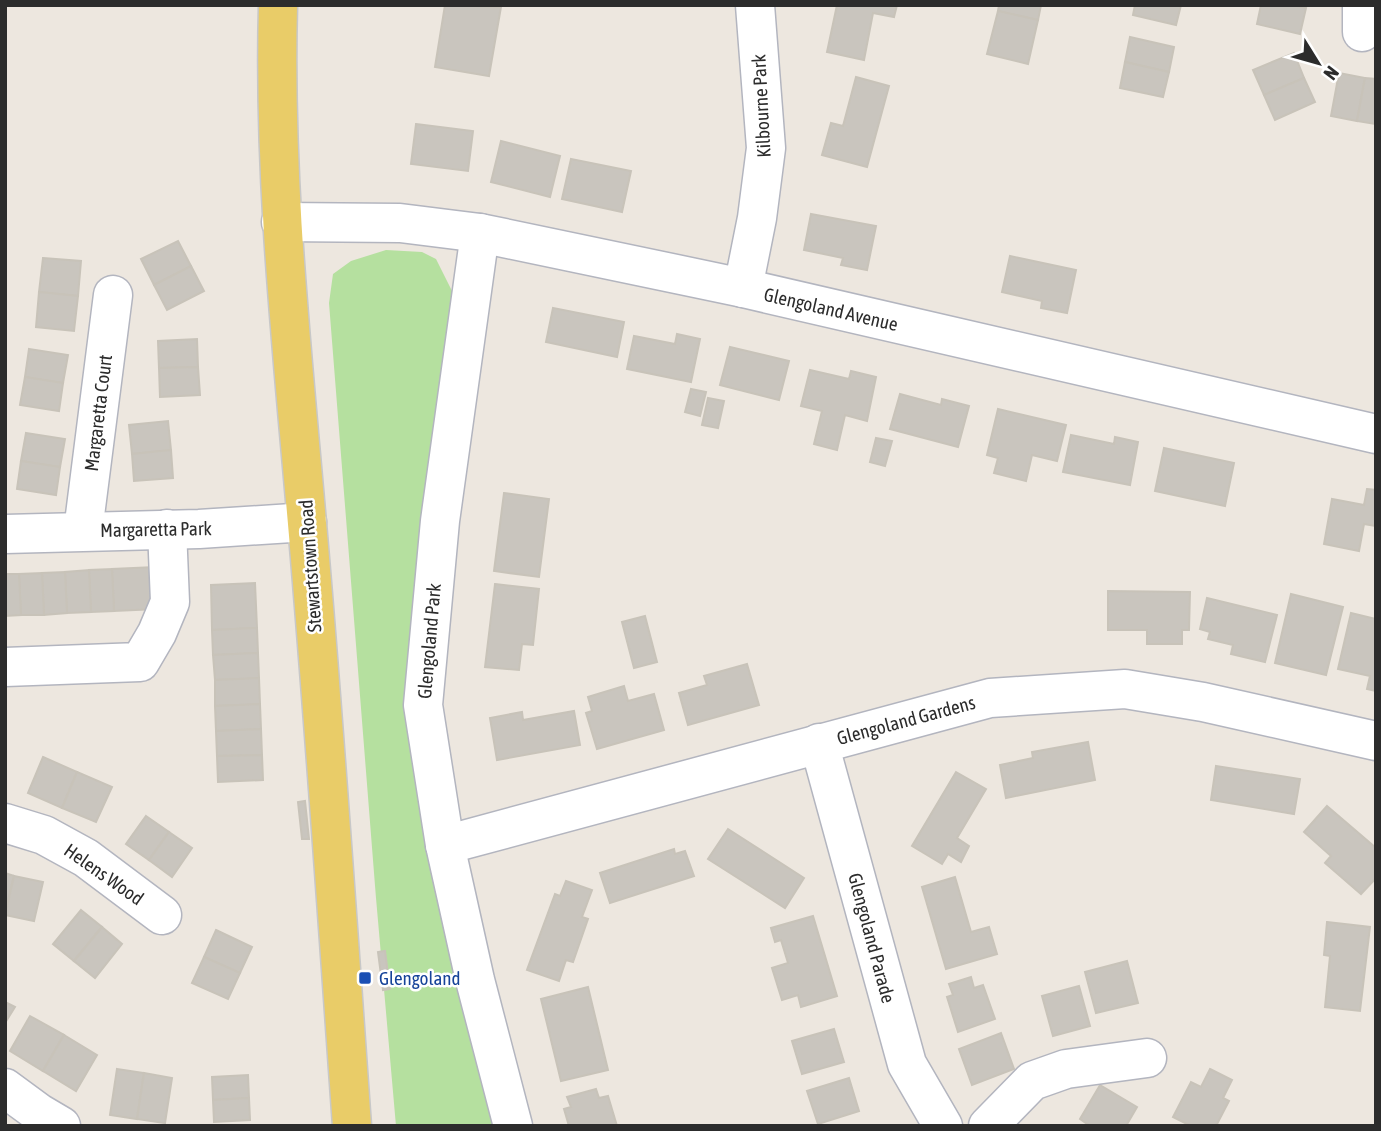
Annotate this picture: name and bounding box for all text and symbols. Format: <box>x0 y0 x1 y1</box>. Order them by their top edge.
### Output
north arrow <box>1283 28 1353 98</box>
street label: Kilbourne Park <box>747 53 775 158</box>
text: N <box>1319 62 1344 84</box>
street label: Glengoland Avenue <box>762 283 900 335</box>
street label: Margaretta Court <box>80 353 116 473</box>
street label: Stewartstown Road <box>294 499 326 633</box>
street label: Margaretta Park <box>100 517 213 541</box>
street label: Glengoland Park <box>413 582 445 700</box>
street label: Glengoland Gardens <box>834 691 978 749</box>
street label: Helens Wood <box>60 839 148 909</box>
street label: Glengoland Parade <box>844 871 900 1005</box>
place label: Glengoland <box>379 967 461 989</box>
marker: Glengoland <box>357 970 373 986</box>

